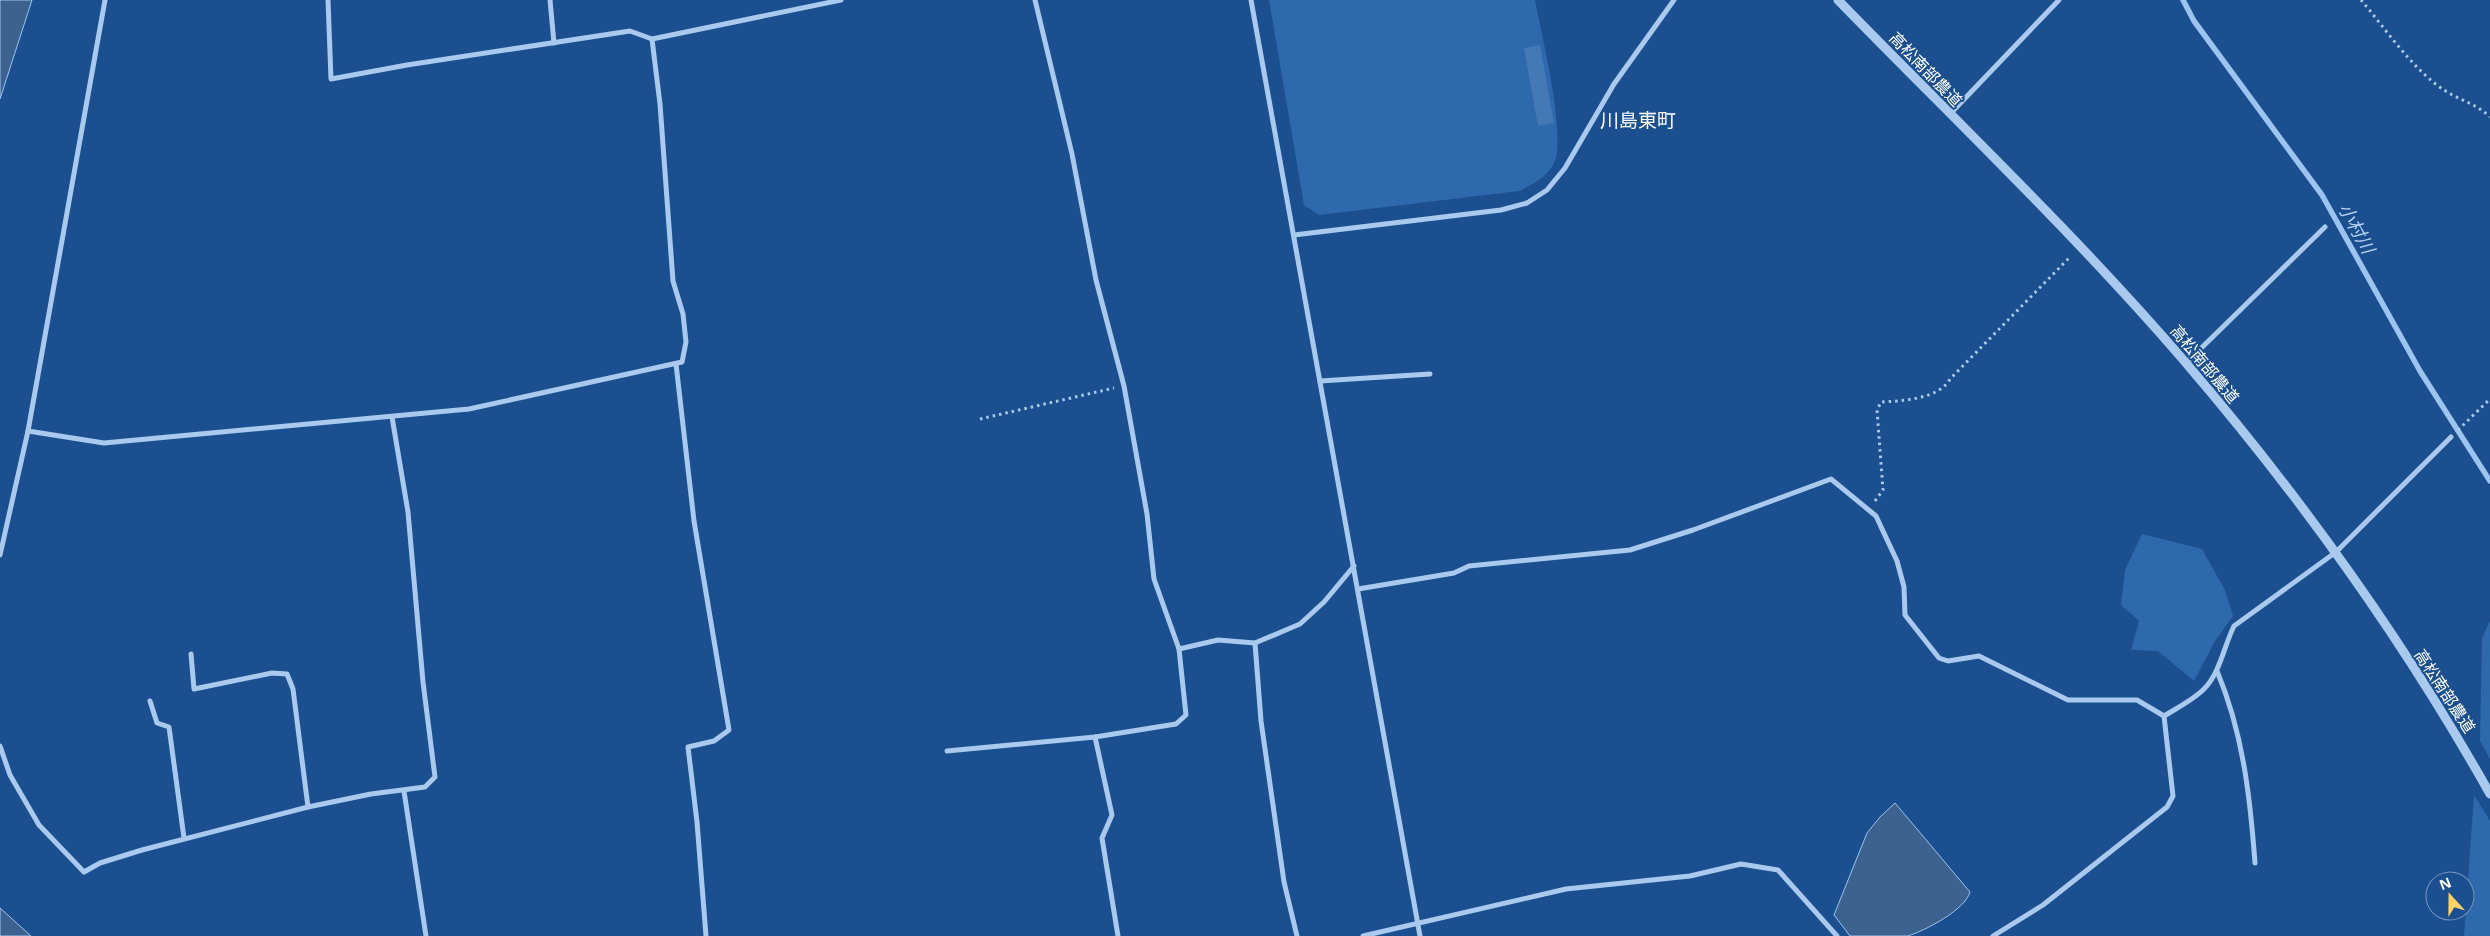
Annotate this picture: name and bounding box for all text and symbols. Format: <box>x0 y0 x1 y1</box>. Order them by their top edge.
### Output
street label: 高松南部農道 <box>1885 27 1967 111</box>
district label: 川島東町 <box>1600 107 1676 133</box>
water label: 小村川 <box>2333 199 2382 259</box>
street label: 高松南部農道 <box>2166 320 2244 408</box>
street label: 高松南部農道 <box>2410 645 2480 737</box>
north arrow <box>2425 871 2475 921</box>
text: N <box>2436 872 2454 894</box>

